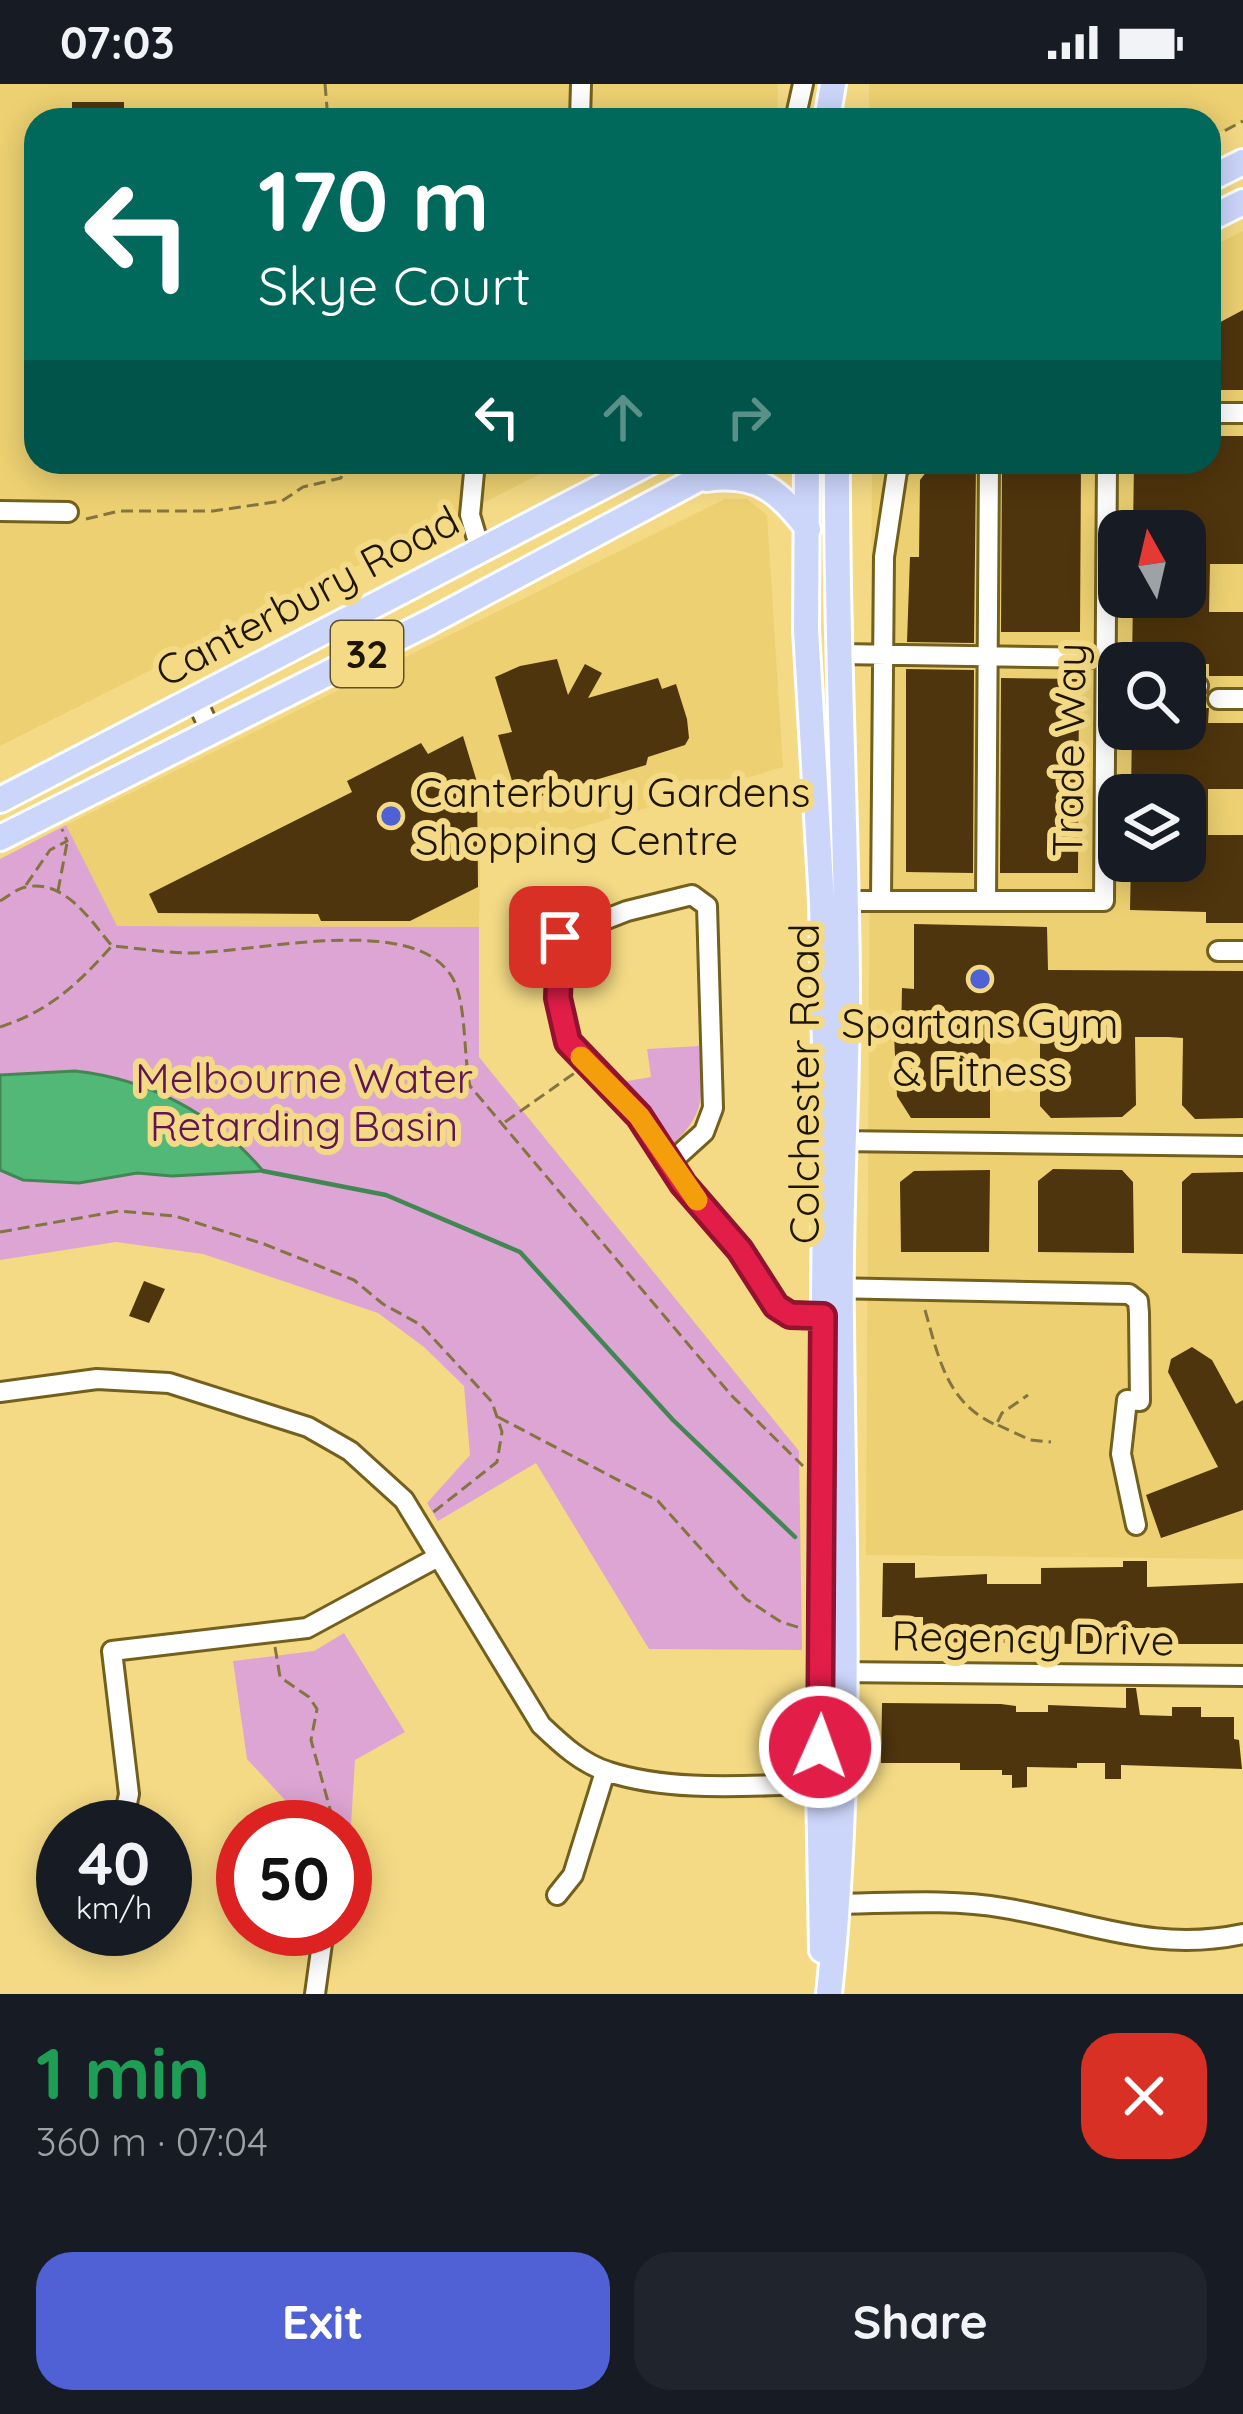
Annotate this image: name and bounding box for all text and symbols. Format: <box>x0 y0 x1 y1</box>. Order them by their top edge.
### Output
text: 07:03 <box>60 14 175 70</box>
text: 170 m <box>258 147 489 252</box>
icon: left <box>60 156 216 312</box>
text: Skye Court <box>258 251 531 319</box>
icon: left <box>464 384 530 450</box>
icon: ahead <box>590 384 656 450</box>
icon: right <box>716 384 782 450</box>
street label: Canterbury Road <box>146 493 468 698</box>
north arrow <box>1098 510 1206 618</box>
map controls <box>1098 510 1206 882</box>
road number: 32 <box>331 621 403 687</box>
street label: Trade Way <box>1040 642 1097 857</box>
button: search <box>1098 642 1206 750</box>
place label: Canterbury Gardens Shopping Centre <box>415 765 811 866</box>
button: layers <box>1098 774 1206 882</box>
marker: Canterbury Gardens Shopping Centre <box>378 803 404 829</box>
pin <box>509 886 611 988</box>
icon: arrive <box>527 904 593 970</box>
street label: Colchester Road <box>777 924 830 1244</box>
marker: Spartans Gym & Fitness <box>967 966 993 992</box>
place label: Spartans Gym & Fitness <box>841 996 1119 1097</box>
park label: Melbourne Water Retarding Basin <box>135 1051 473 1152</box>
street label: Regency Drive <box>891 1609 1175 1666</box>
position arrow <box>757 1684 883 1810</box>
speed limit sign: 50 <box>216 1800 372 1956</box>
text: 40 <box>78 1825 150 1900</box>
text: km/h <box>76 1889 152 1927</box>
text: 1 min <box>36 2027 210 2117</box>
button: close <box>1081 2033 1207 2159</box>
text: 360 m · 07:04 <box>36 2117 268 2166</box>
button: Exit <box>36 2252 610 2390</box>
button: Share <box>634 2252 1207 2390</box>

